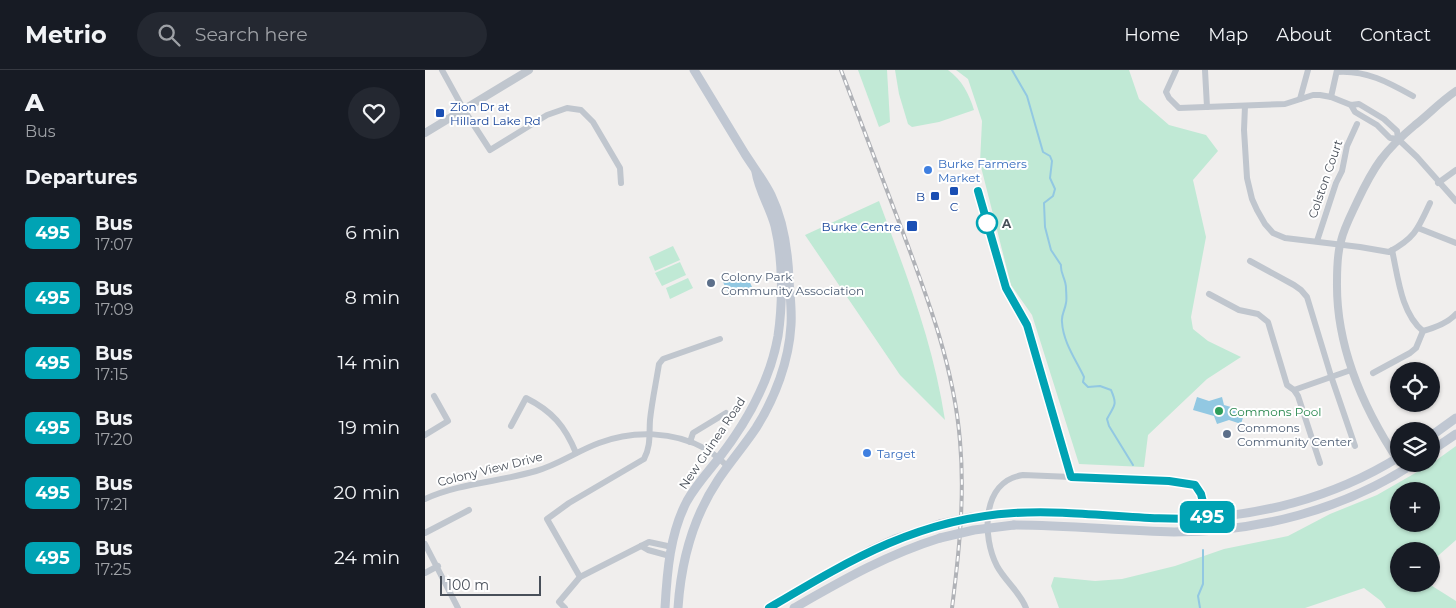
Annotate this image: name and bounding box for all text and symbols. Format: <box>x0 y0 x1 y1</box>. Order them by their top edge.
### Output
search box <box>137 12 487 57</box>
text: Metrio <box>25 20 107 49</box>
icon: search <box>155 21 183 49</box>
text: Search here <box>195 23 308 46</box>
text: Home <box>1124 24 1180 46</box>
text: Map <box>1208 24 1248 46</box>
text: About <box>1276 24 1332 46</box>
text: Contact <box>1360 24 1431 46</box>
button: heart <box>348 87 400 139</box>
text: A <box>25 88 44 117</box>
place label: Zion Dr at Hillard Lake Rd <box>450 99 541 128</box>
marker: Zion Dr at Hillard Lake Rd <box>434 107 446 119</box>
text: Bus <box>25 122 56 141</box>
street label: Colston Court <box>1305 138 1345 220</box>
place label: Burke Farmers Market <box>938 156 1027 185</box>
marker: Burke Farmers Market <box>922 164 934 176</box>
text: Departures <box>25 166 137 189</box>
marker: C <box>948 185 960 197</box>
place label: B <box>916 189 925 204</box>
marker: B <box>929 190 941 202</box>
place label: C <box>950 199 959 214</box>
text: Bus <box>95 212 133 235</box>
marker: A <box>976 212 998 234</box>
place label: A <box>1001 216 1012 231</box>
place label: Burke Centre <box>821 219 901 234</box>
marker: Burke Centre <box>905 219 919 233</box>
text: 6 min <box>345 221 400 244</box>
text: 495 <box>35 222 70 244</box>
text: 17:07 <box>95 235 133 254</box>
place label: Colony Park Community Association <box>721 269 864 298</box>
text: Bus <box>95 277 133 300</box>
marker: Colony Park Community Association <box>705 277 717 289</box>
text: 8 min <box>345 286 400 309</box>
text: 495 <box>35 287 70 309</box>
text: 17:09 <box>95 300 134 319</box>
text: Bus <box>95 342 133 365</box>
text: 14 min <box>337 351 400 374</box>
text: 495 <box>35 352 70 374</box>
map controls <box>1390 362 1440 592</box>
button: locate <box>1390 362 1440 412</box>
text: 17:15 <box>95 365 128 384</box>
street label: New Guinea Road <box>676 394 748 492</box>
place label: Commons Pool <box>1229 404 1322 419</box>
marker: Commons Pool <box>1213 405 1225 417</box>
text: Bus <box>95 407 133 430</box>
text: 19 min <box>338 416 400 439</box>
text: 495 <box>35 417 70 439</box>
place label: Commons Community Center <box>1237 420 1352 449</box>
button: layers <box>1390 422 1440 472</box>
marker: Commons Community Center <box>1221 428 1233 440</box>
text: 17:20 <box>95 430 133 449</box>
place label: Target <box>877 446 916 461</box>
marker: Target <box>861 447 873 459</box>
street label: Colony View Drive <box>436 449 544 489</box>
text: Bus <box>95 472 133 495</box>
text: 20 min <box>334 481 400 504</box>
text: 495 <box>35 482 70 504</box>
button: + <box>1390 482 1440 532</box>
text: 17:21 <box>95 495 128 514</box>
line badge: 495 <box>1178 501 1236 533</box>
text: 495 <box>1190 506 1224 528</box>
text: Bus <box>95 537 133 560</box>
button: − <box>1390 542 1440 592</box>
text: 24 min <box>334 546 400 569</box>
text: 495 <box>35 547 70 569</box>
text: 17:25 <box>95 560 131 579</box>
scale bar <box>440 573 541 596</box>
text: 100 m <box>447 576 489 594</box>

